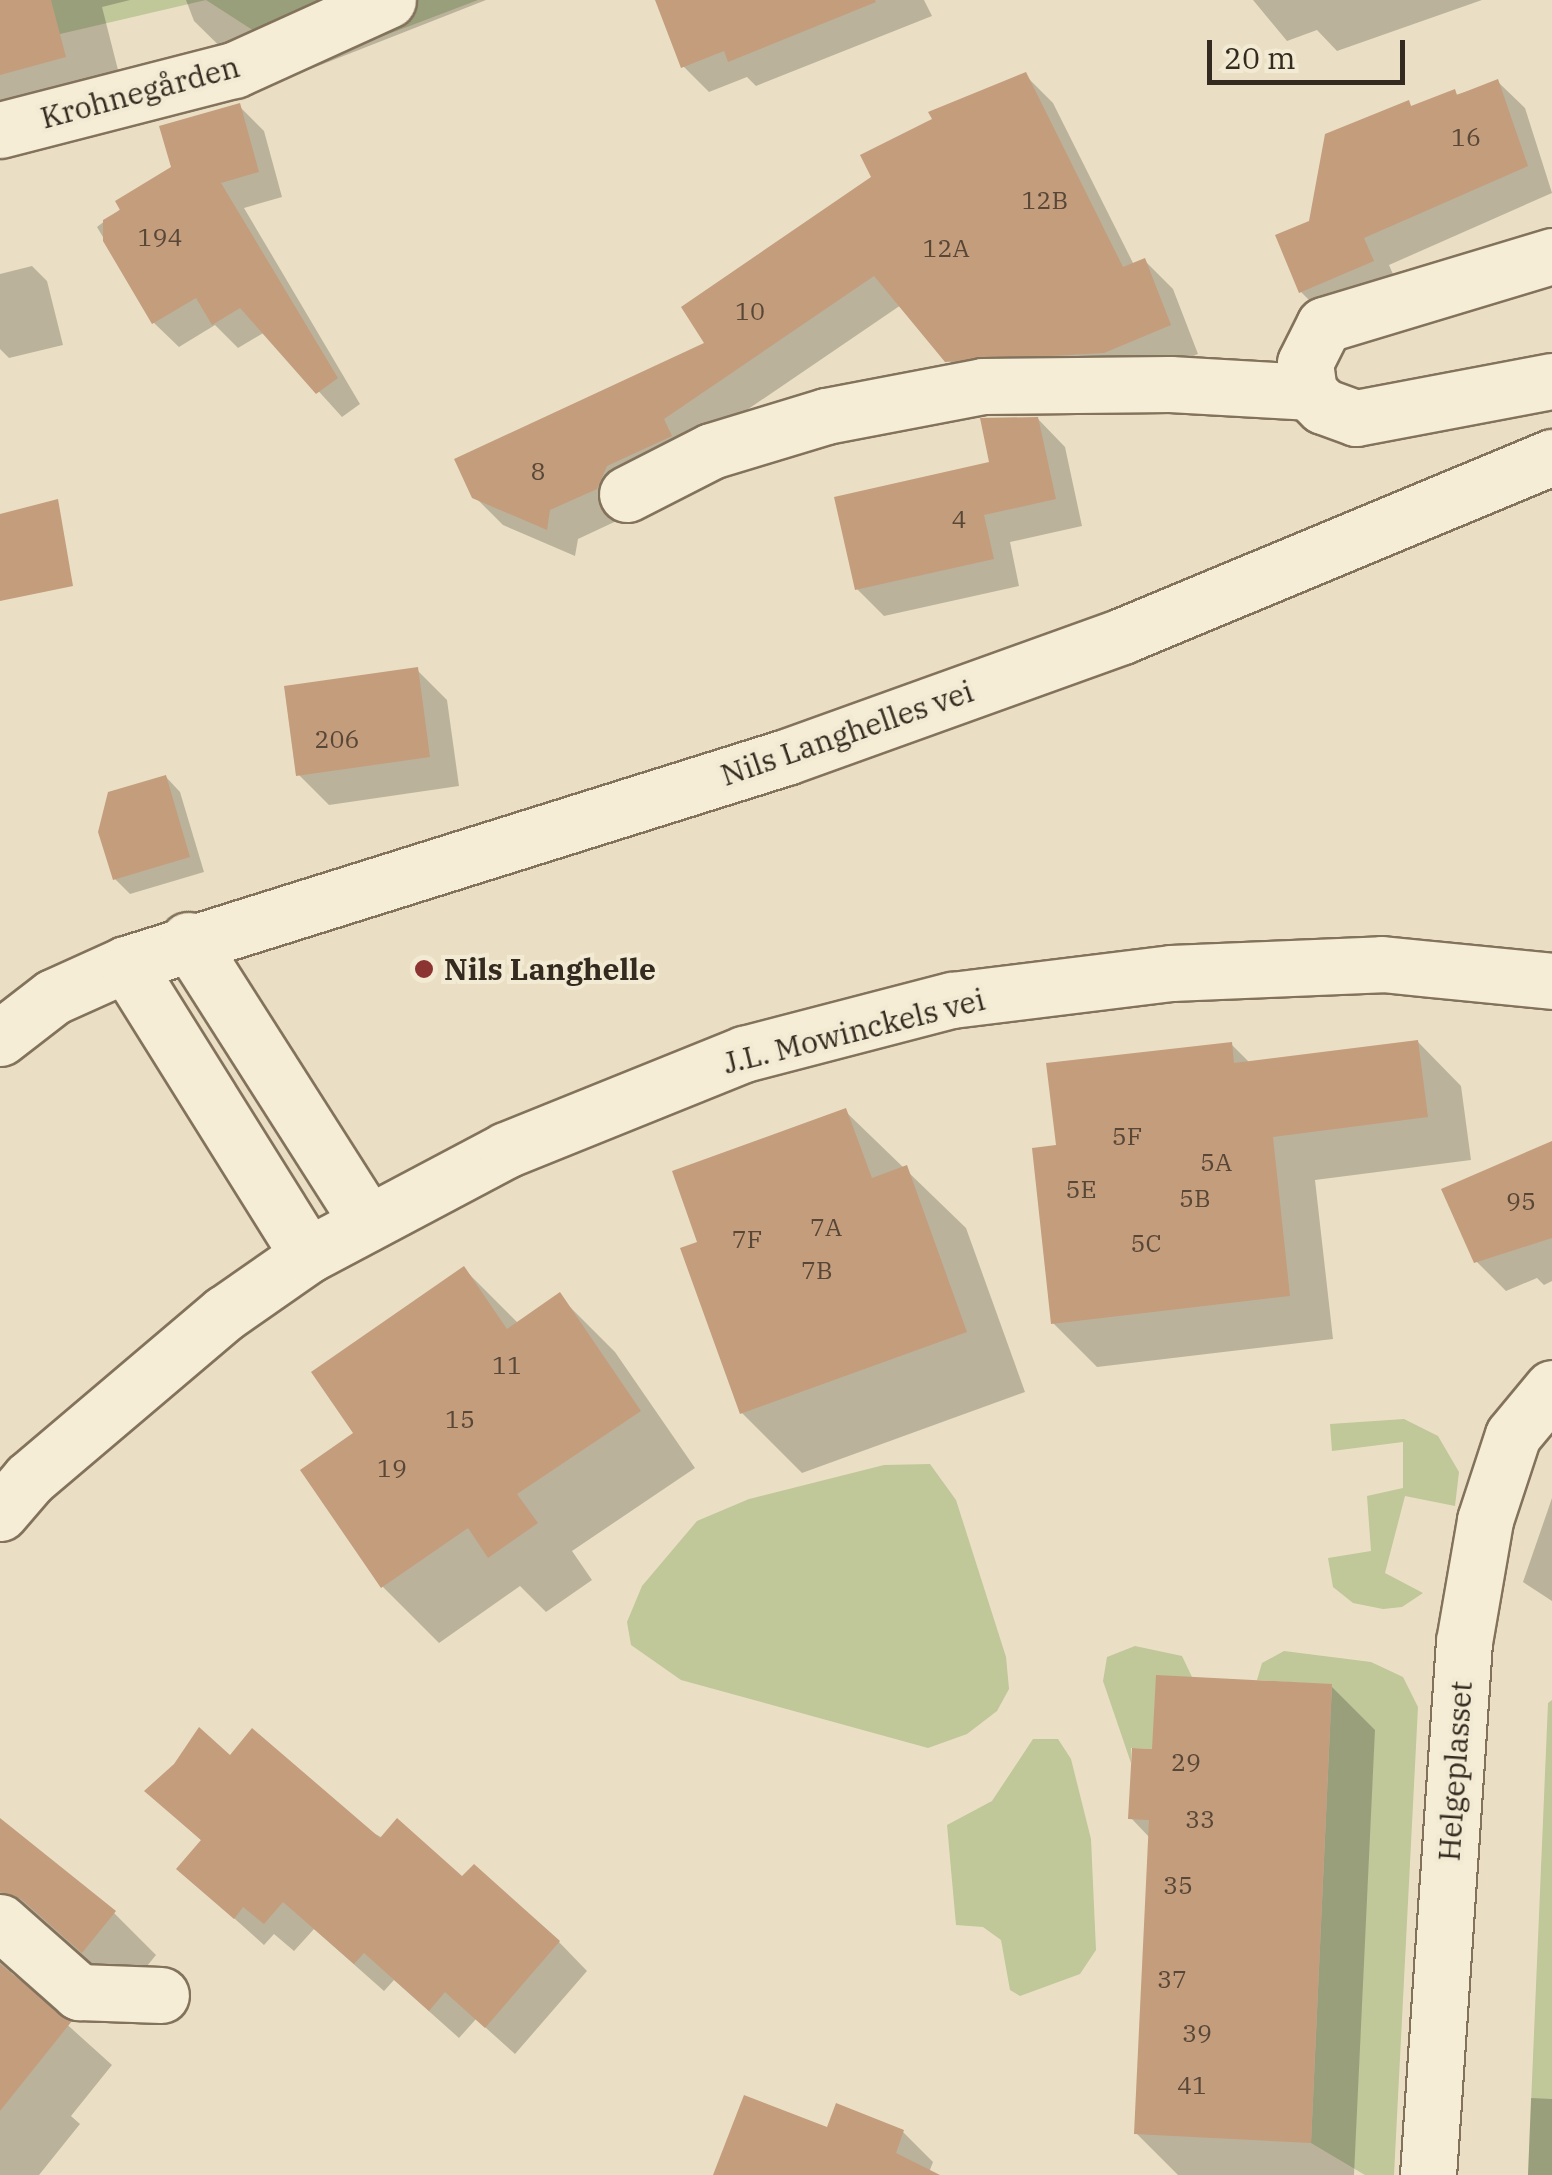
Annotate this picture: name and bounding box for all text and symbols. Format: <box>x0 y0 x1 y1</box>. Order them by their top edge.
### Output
scale bar <box>1212 20 1410 82</box>
text: 20 m <box>1224 38 1296 77</box>
street label: Krohnegården <box>37 48 243 136</box>
house number: 16 <box>1451 122 1481 152</box>
house number: 12B <box>1022 185 1068 215</box>
house number: 194 <box>138 222 182 252</box>
house number: 12A <box>922 233 970 263</box>
house number: 10 <box>735 296 765 326</box>
house number: 8 <box>531 456 545 486</box>
house number: 4 <box>952 504 966 534</box>
street label: Nils Langhelles vei <box>716 673 978 793</box>
house number: 206 <box>315 724 359 754</box>
place label: Nils Langhelle <box>444 951 656 987</box>
marker: Nils Langhelle <box>413 958 435 980</box>
street label: J.L. Mowinckels vei <box>719 981 989 1081</box>
house number: 5F <box>1112 1121 1142 1151</box>
house number: 5A <box>1200 1147 1232 1177</box>
house number: 5E <box>1065 1174 1097 1204</box>
house number: 5B <box>1179 1183 1211 1213</box>
house number: 95 <box>1506 1186 1536 1216</box>
house number: 7A <box>810 1212 842 1242</box>
house number: 7F <box>732 1224 762 1254</box>
house number: 5C <box>1130 1228 1162 1258</box>
house number: 7B <box>801 1255 833 1285</box>
house number: 11 <box>492 1350 522 1380</box>
house number: 15 <box>445 1404 475 1434</box>
house number: 19 <box>377 1453 407 1483</box>
street label: Helgeplasset <box>1431 1680 1479 1862</box>
house number: 29 <box>1171 1747 1201 1777</box>
house number: 33 <box>1185 1804 1215 1834</box>
house number: 35 <box>1163 1870 1193 1900</box>
house number: 37 <box>1157 1964 1187 1994</box>
house number: 39 <box>1182 2018 1212 2048</box>
house number: 41 <box>1177 2070 1207 2100</box>

